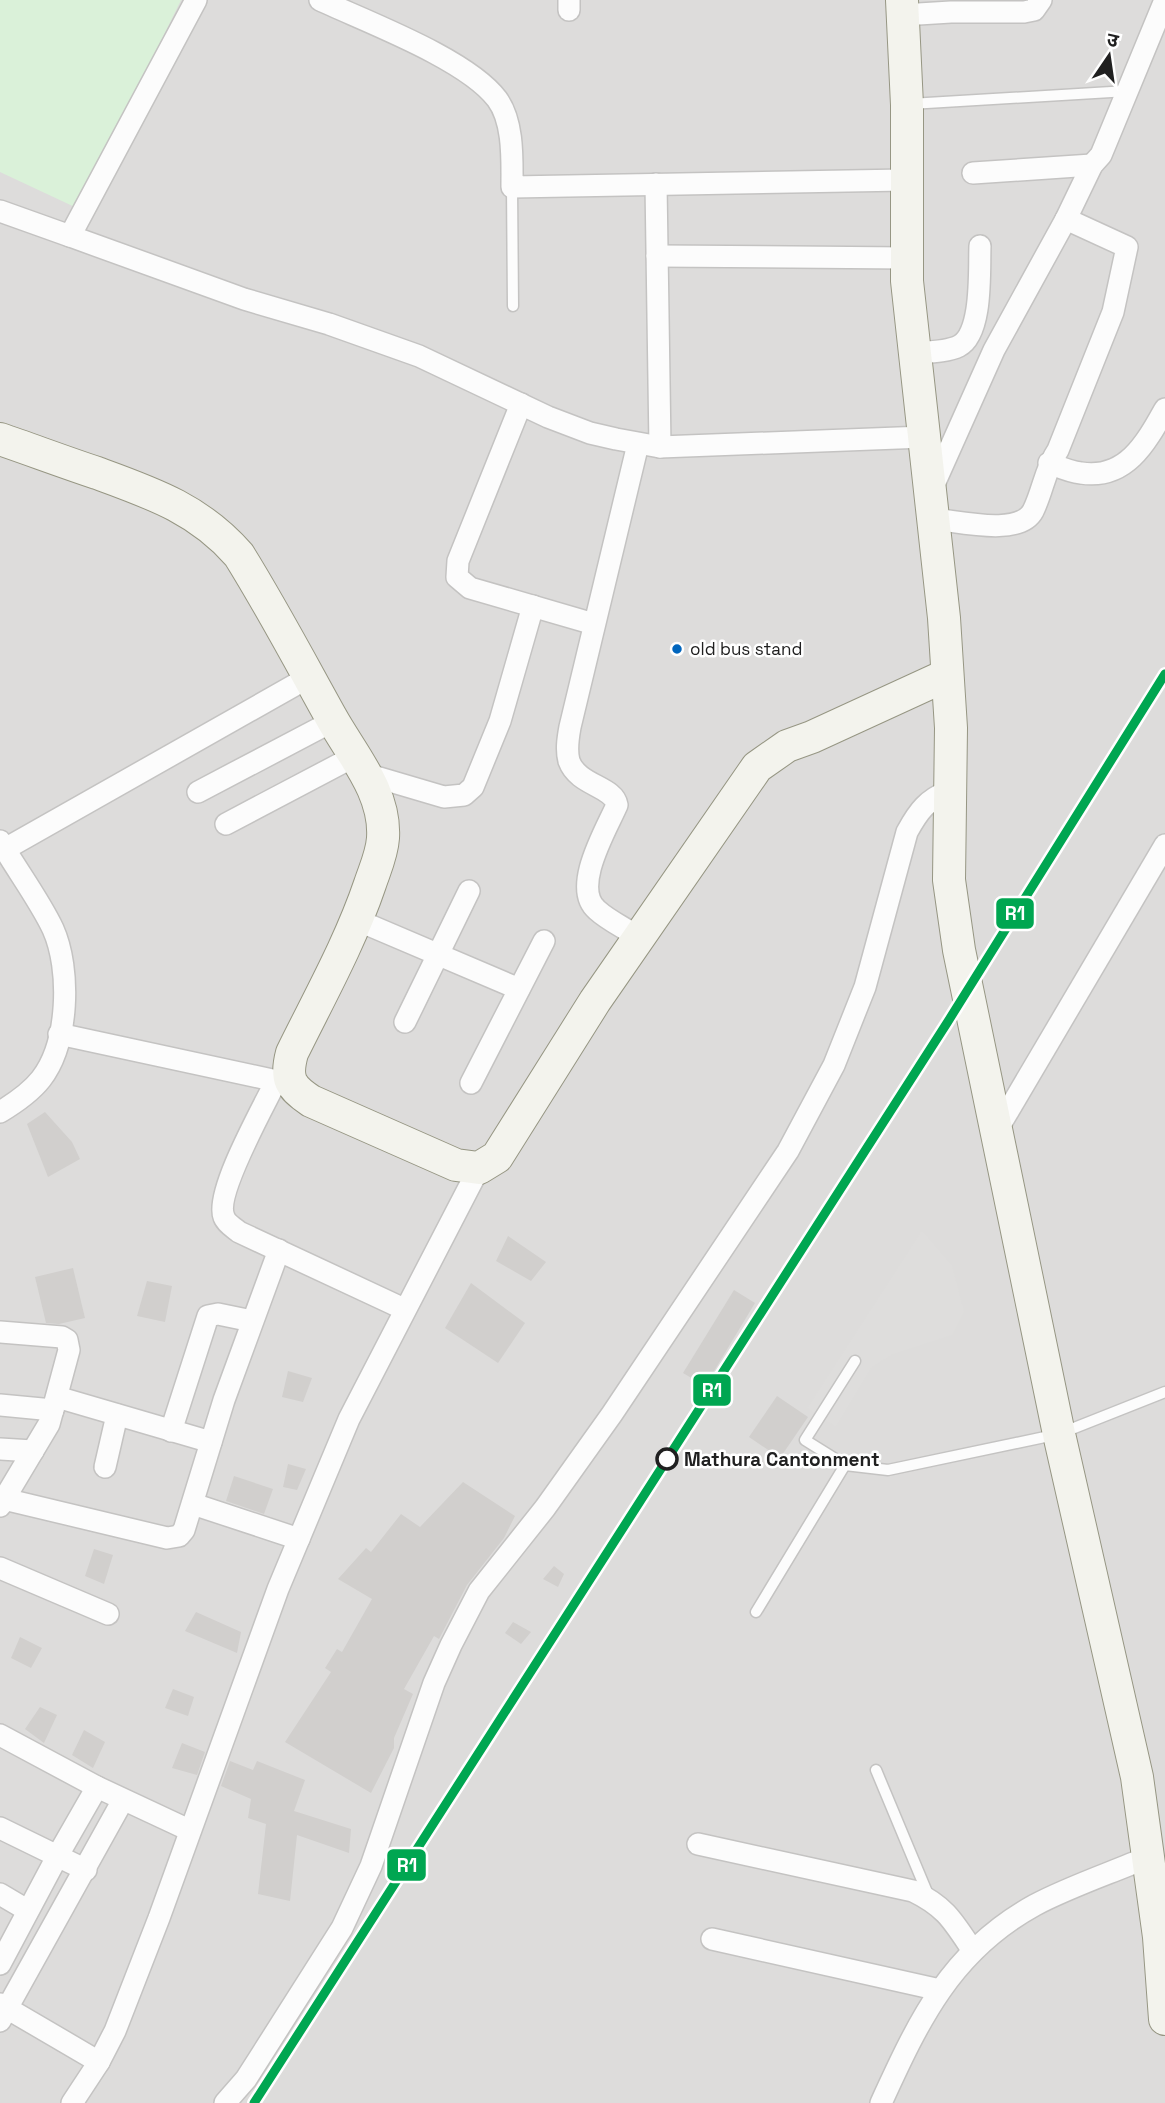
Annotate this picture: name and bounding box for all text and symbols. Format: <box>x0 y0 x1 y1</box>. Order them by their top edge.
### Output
north arrow <box>1074 21 1144 91</box>
text: उ <box>1104 26 1122 54</box>
place label: old bus stand <box>690 638 802 660</box>
marker: old bus stand <box>670 642 684 656</box>
line badge: R1 <box>995 897 1035 930</box>
text: R1 <box>1005 901 1025 926</box>
line badge: R1 <box>692 1373 732 1407</box>
text: R1 <box>702 1378 722 1403</box>
place label: Mathura Cantonment <box>684 1447 880 1472</box>
marker: Mathura Cantonment <box>656 1448 678 1470</box>
line badge: R1 <box>386 1848 427 1882</box>
text: R1 <box>397 1853 417 1878</box>

